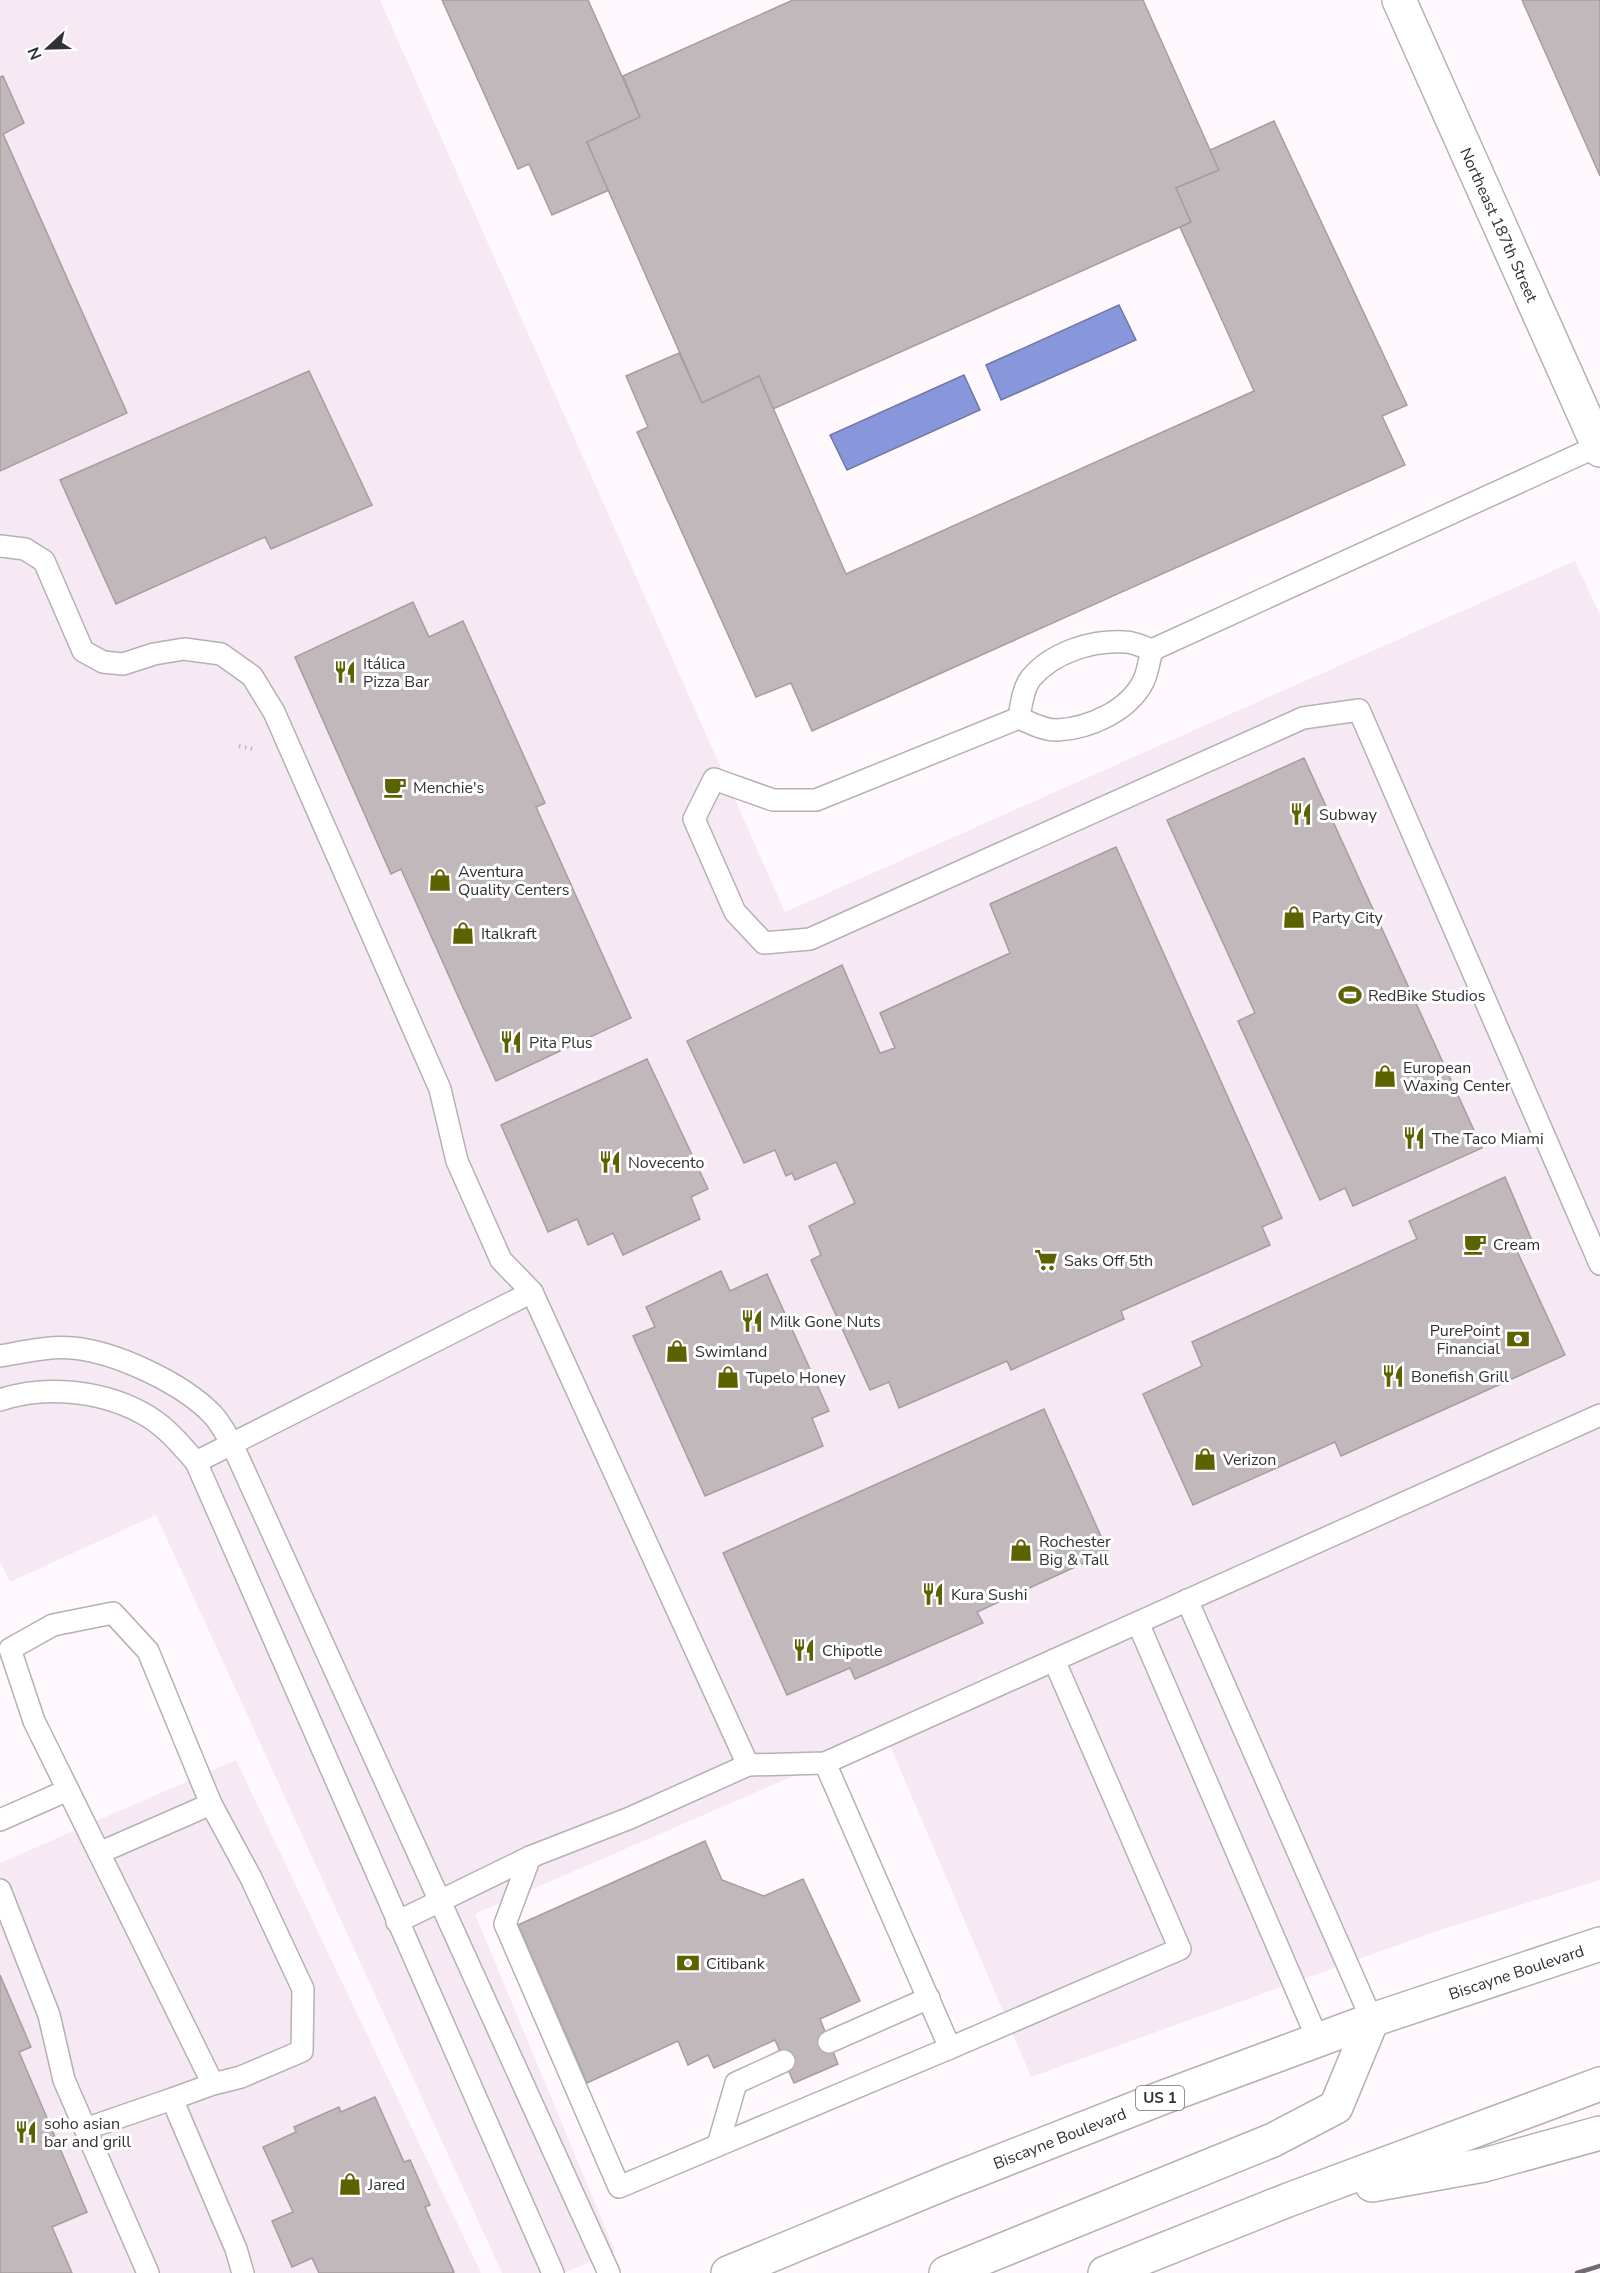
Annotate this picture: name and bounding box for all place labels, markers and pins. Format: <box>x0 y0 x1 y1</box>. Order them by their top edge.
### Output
place label: Itálica Pizza Bar <box>363 653 429 693</box>
restaurant icon: Itálica Pizza Bar <box>332 659 358 685</box>
cafe icon: Menchie's <box>382 774 408 800</box>
place label: Menchie's <box>413 777 484 799</box>
restaurant icon: Subway <box>1288 801 1314 827</box>
place label: Subway <box>1319 804 1378 826</box>
place label: Aventura Quality Centers <box>458 861 569 901</box>
shop icon: Aventura Quality Centers <box>427 867 453 893</box>
shop icon: Party City <box>1281 904 1307 930</box>
place label: Party City <box>1312 907 1384 929</box>
shop icon: Italkraft <box>450 920 476 946</box>
place label: Italkraft <box>481 923 537 945</box>
sports icon: RedBike Studios <box>1337 982 1363 1008</box>
place label: RedBike Studios <box>1368 985 1485 1007</box>
restaurant icon: Pita Plus <box>498 1029 524 1055</box>
place label: Pita Plus <box>529 1032 593 1054</box>
place label: European Waxing Center <box>1403 1057 1511 1097</box>
shop icon: European Waxing Center <box>1372 1063 1398 1089</box>
restaurant icon: The Taco Miami <box>1401 1125 1427 1151</box>
place label: The Taco Miami <box>1432 1128 1544 1150</box>
restaurant icon: Novecento <box>597 1149 623 1175</box>
place label: Novecento <box>628 1152 705 1174</box>
cafe icon: Cream <box>1462 1231 1488 1257</box>
place label: Cream <box>1493 1234 1540 1256</box>
supermarket icon: Saks Off 5th <box>1033 1247 1059 1273</box>
place label: Saks Off 5th <box>1064 1250 1153 1272</box>
restaurant icon: Milk Gone Nuts <box>739 1308 765 1334</box>
place label: Milk Gone Nuts <box>770 1311 881 1333</box>
place label: PurePoint Financial <box>1430 1320 1500 1360</box>
bank icon: PurePoint Financial <box>1505 1326 1531 1352</box>
shop icon: Swimland <box>664 1338 690 1364</box>
place label: Swimland <box>695 1341 767 1363</box>
restaurant icon: Bonefish Grill <box>1380 1363 1406 1389</box>
shop icon: Tupelo Honey <box>715 1364 741 1390</box>
place label: Bonefish Grill <box>1411 1366 1509 1388</box>
place label: Tupelo Honey <box>746 1367 847 1389</box>
shop icon: Verizon <box>1192 1446 1218 1472</box>
place label: Verizon <box>1222 1449 1276 1471</box>
place label: Rochester Big & Tall <box>1039 1531 1111 1571</box>
shop icon: Rochester Big & Tall <box>1008 1537 1034 1563</box>
restaurant icon: Kura Sushi <box>920 1581 946 1607</box>
place label: Kura Sushi <box>951 1584 1027 1606</box>
restaurant icon: Chipotle <box>791 1637 817 1663</box>
place label: Chipotle <box>822 1640 882 1662</box>
bank icon: Citibank <box>675 1950 701 1976</box>
place label: Citibank <box>706 1953 766 1975</box>
place label: soho asian bar and grill <box>44 2113 131 2153</box>
restaurant icon: soho asian bar and grill <box>13 2119 39 2145</box>
shop icon: Jared <box>337 2171 363 2197</box>
place label: Jared <box>367 2174 405 2196</box>

